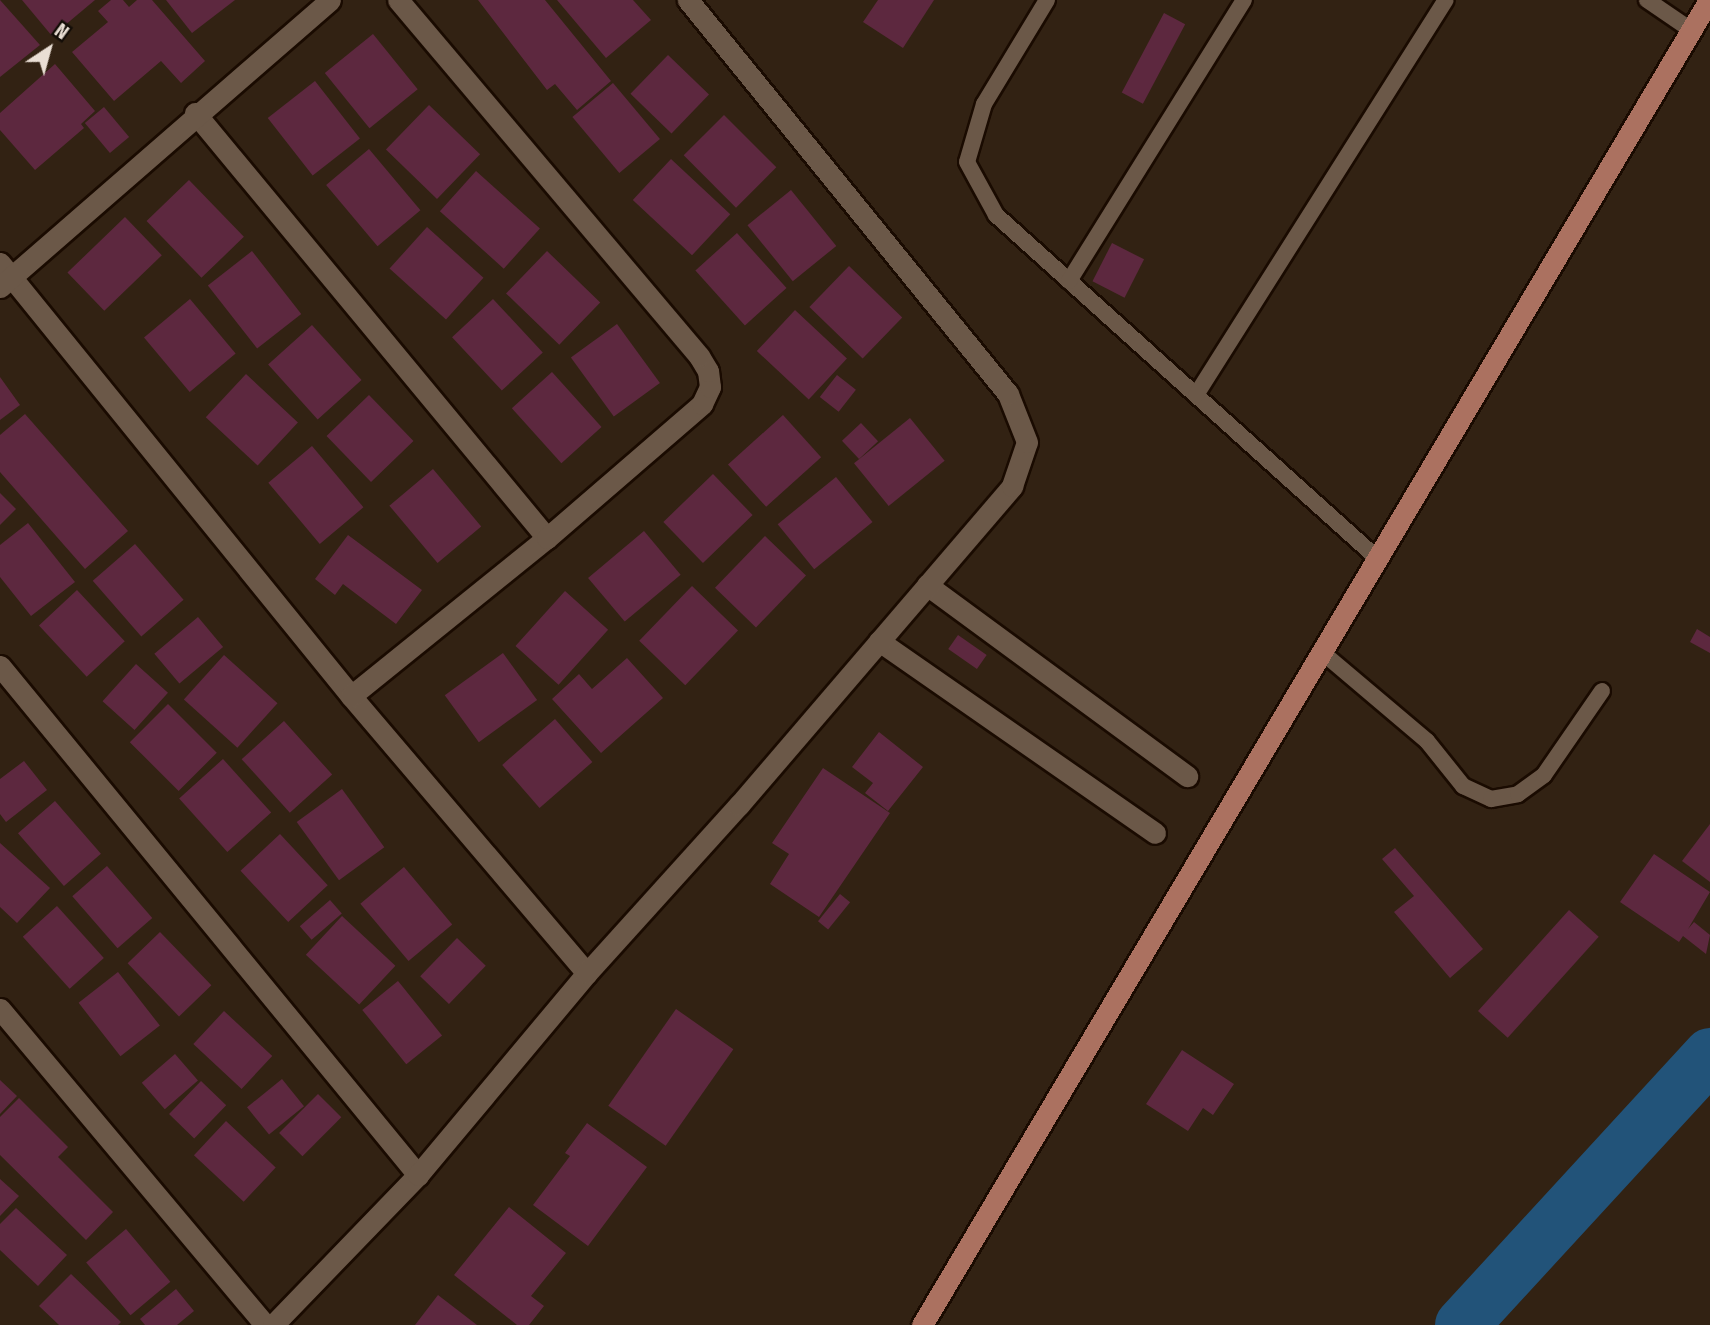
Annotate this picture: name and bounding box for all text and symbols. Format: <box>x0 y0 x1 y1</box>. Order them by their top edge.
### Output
north arrow <box>14 14 84 84</box>
text: N <box>50 19 73 44</box>

